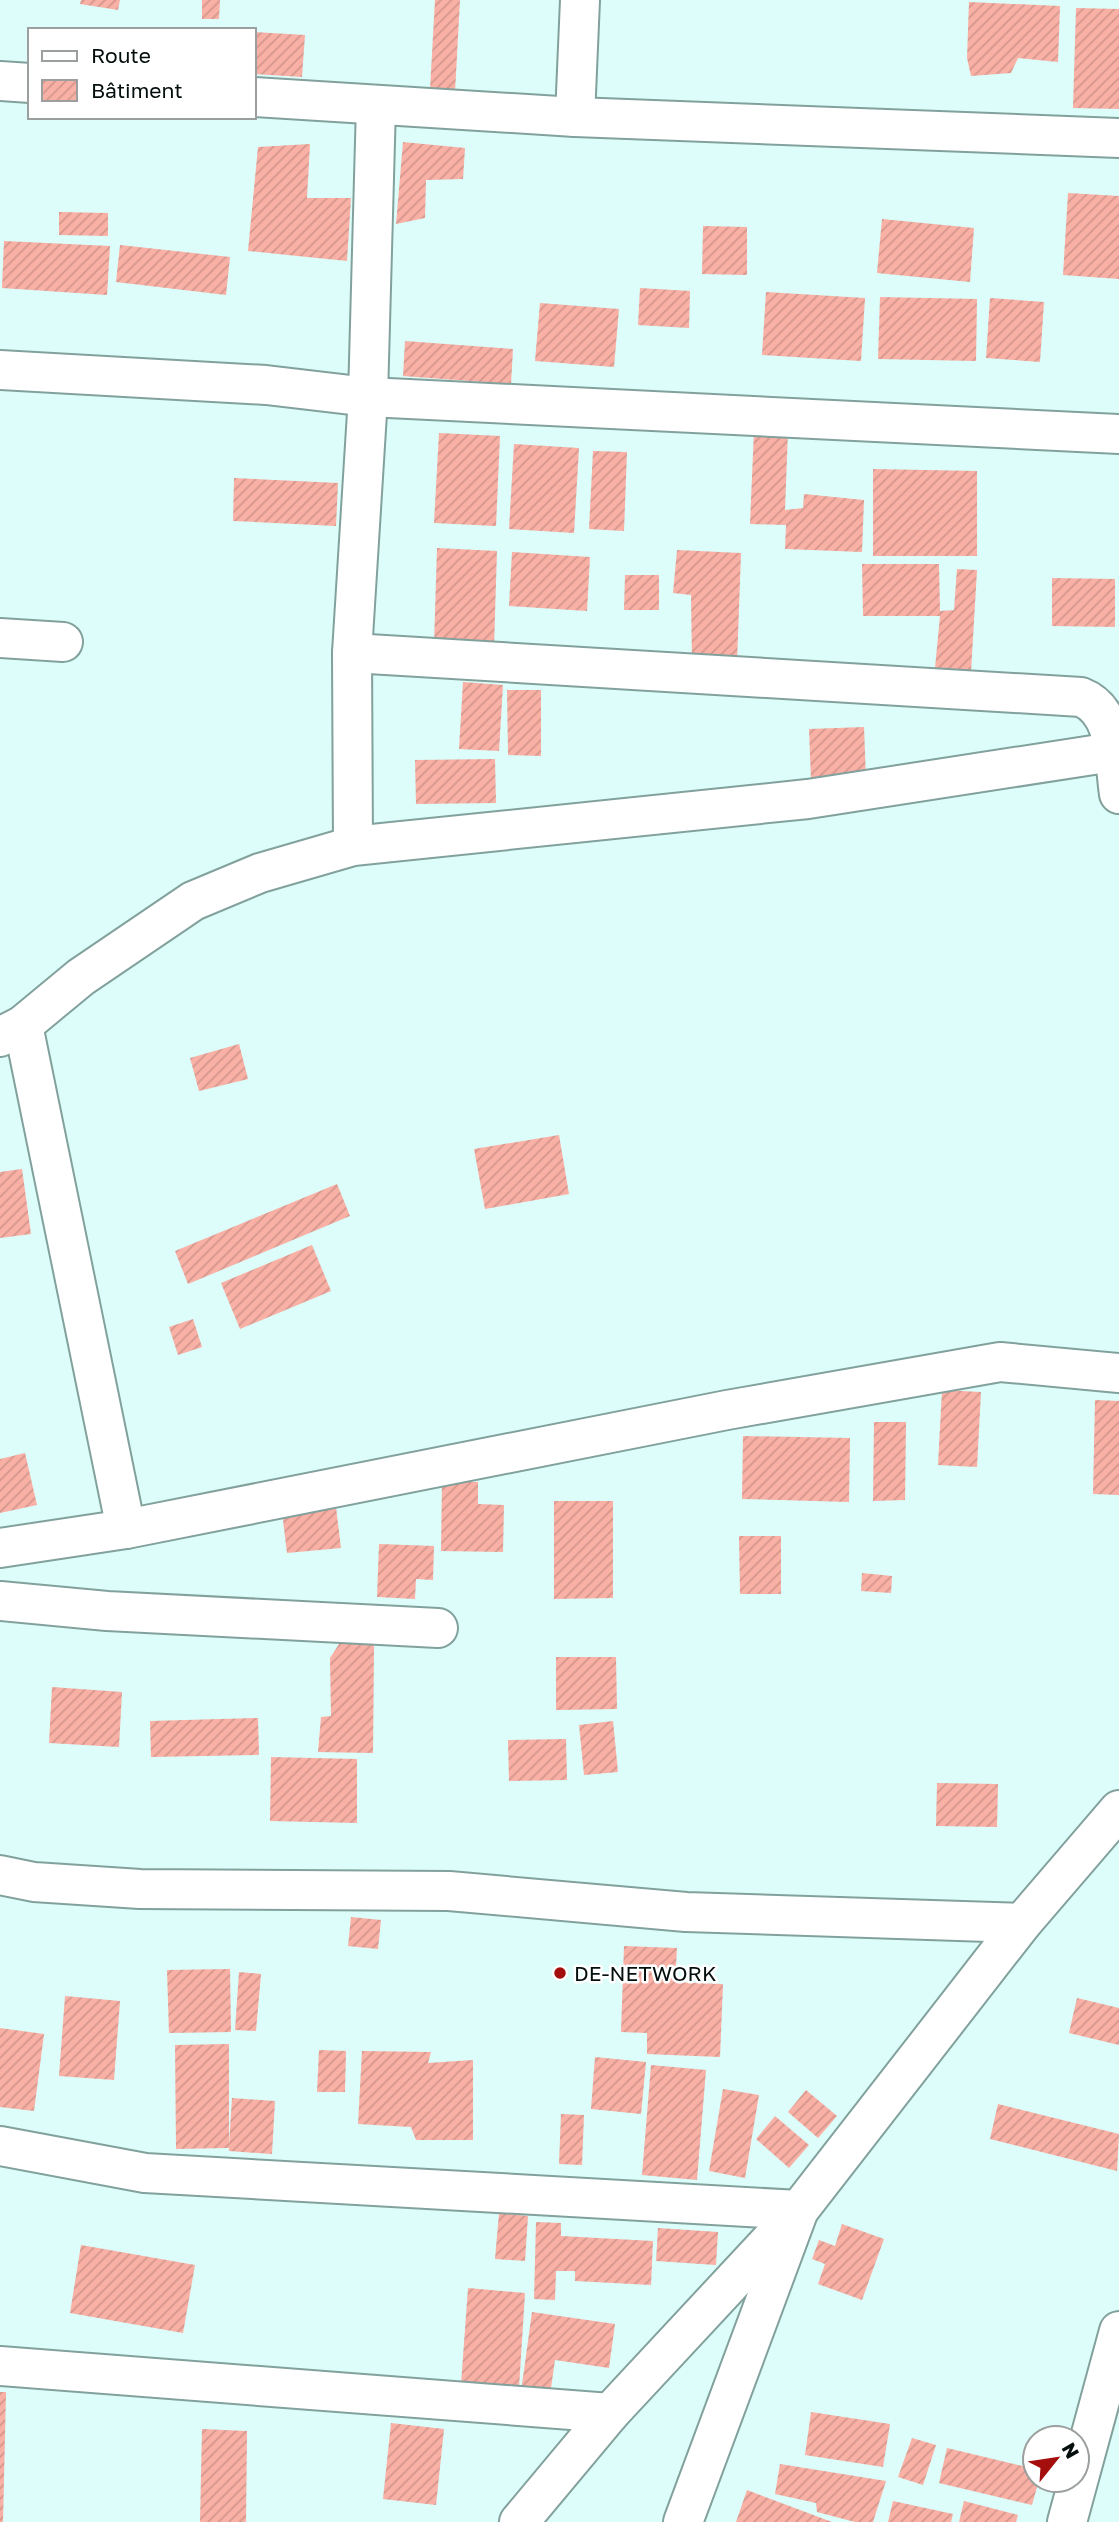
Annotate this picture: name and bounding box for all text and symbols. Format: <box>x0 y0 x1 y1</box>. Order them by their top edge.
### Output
legend <box>28 28 256 119</box>
text: Route <box>91 42 151 68</box>
text: Bâtiment <box>91 77 183 103</box>
place label: DE-NETWORK <box>574 1960 716 1986</box>
marker: DE-NETWORK <box>552 1965 568 1981</box>
north arrow <box>1021 2424 1091 2494</box>
text: N <box>1058 2438 1085 2462</box>

